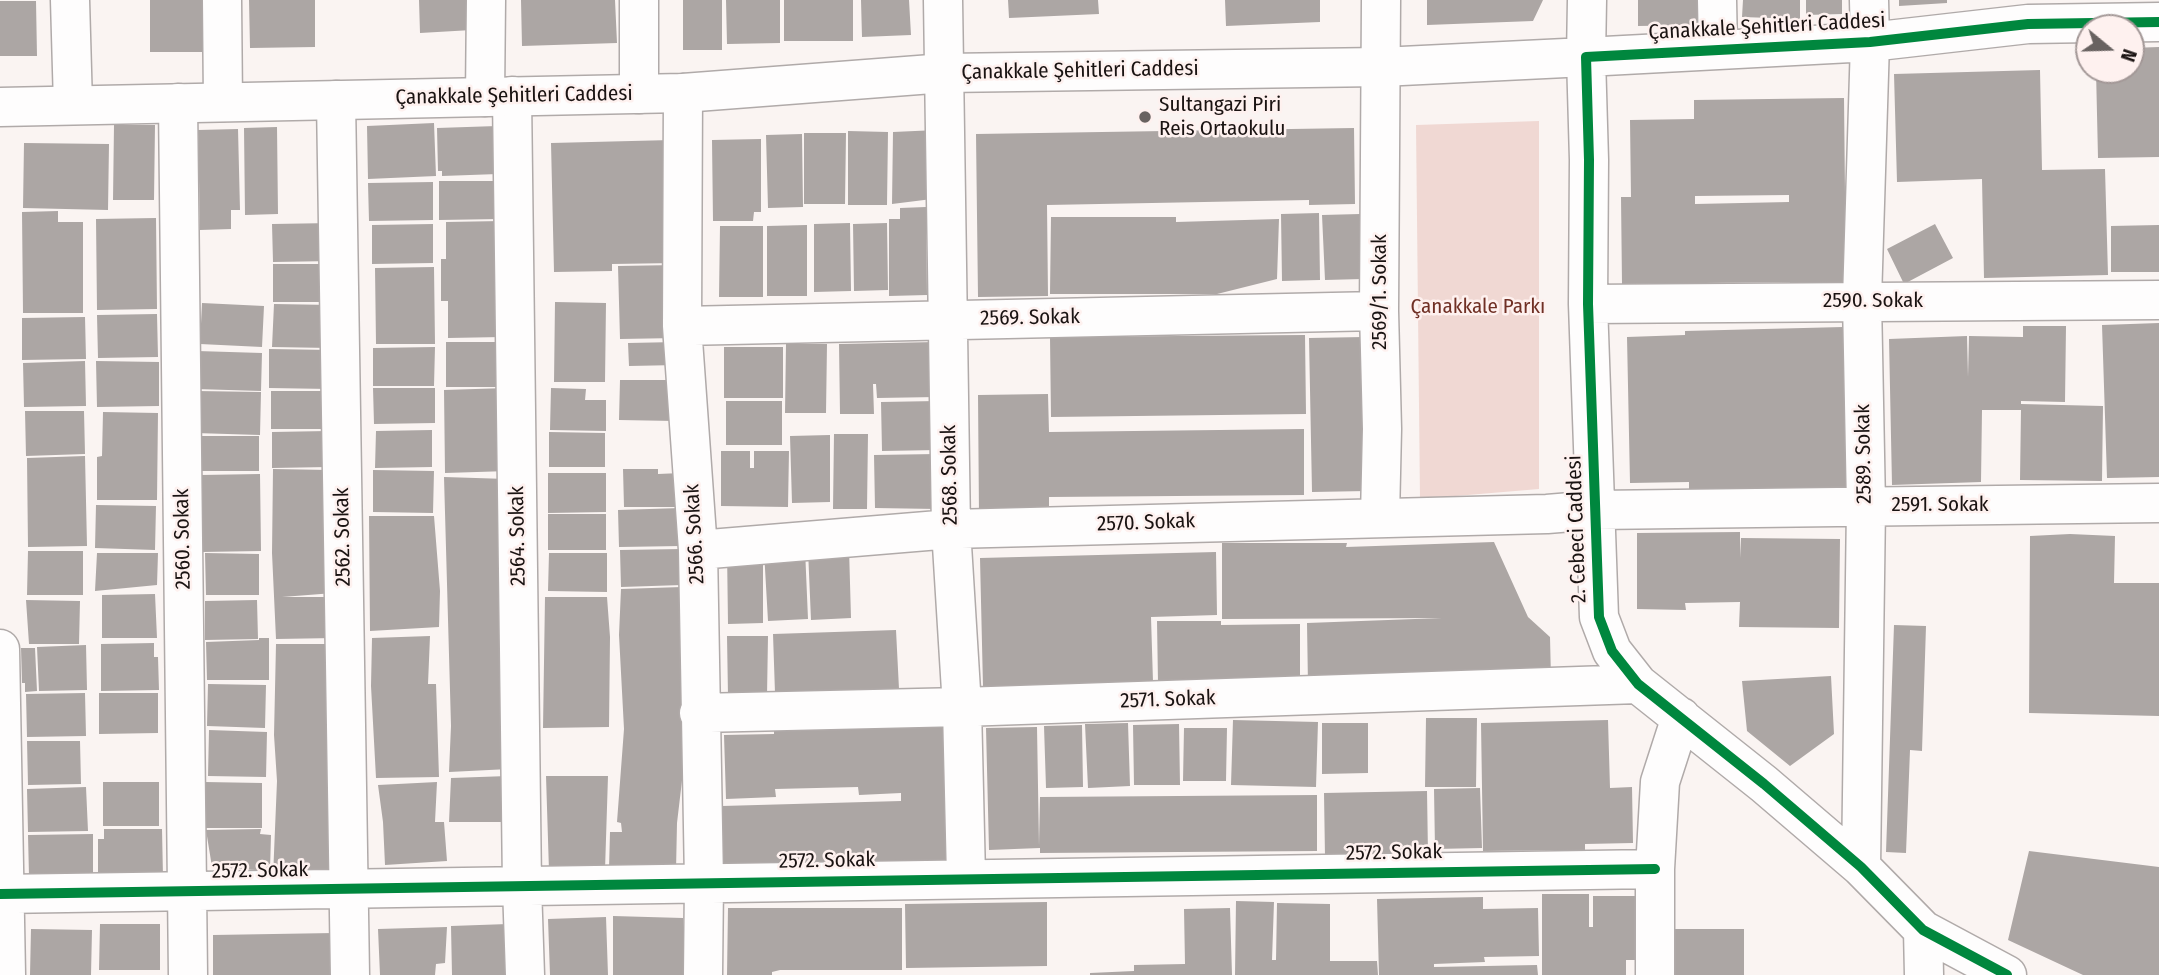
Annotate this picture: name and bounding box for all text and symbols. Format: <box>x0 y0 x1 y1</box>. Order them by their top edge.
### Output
street label: Çanakkale Şehitleri Caddesi <box>1648 8 1886 46</box>
north arrow <box>2075 14 2145 84</box>
text: N <box>2116 46 2141 64</box>
street label: Çanakkale Şehitleri Caddesi <box>961 56 1199 86</box>
street label: Çanakkale Şehitleri Caddesi <box>395 81 633 111</box>
place label: Sultangazi Piri Reis Ortaokulu <box>1159 92 1285 142</box>
marker: Sultangazi Piri Reis Ortaokulu <box>1137 109 1153 125</box>
street label: 2569/1. Sokak <box>1367 234 1393 350</box>
street label: 2590. Sokak <box>1823 288 1923 314</box>
park label: Çanakkale Parkı <box>1411 294 1545 320</box>
street label: 2569. Sokak <box>980 305 1080 331</box>
street label: 2589. Sokak <box>1851 404 1877 504</box>
street label: 2568. Sokak <box>937 425 963 525</box>
street label: 2. Cebeci Caddesi <box>1562 455 1592 603</box>
street label: 2566. Sokak <box>680 483 710 585</box>
street label: 2564. Sokak <box>505 486 531 586</box>
street label: 2562. Sokak <box>330 487 356 587</box>
street label: 2560. Sokak <box>170 488 196 590</box>
street label: 2591. Sokak <box>1891 492 1989 518</box>
street label: 2570. Sokak <box>1097 509 1195 537</box>
street label: 2571. Sokak <box>1120 686 1216 714</box>
street label: 2572. Sokak <box>1346 840 1442 866</box>
street label: 2572. Sokak <box>779 848 875 874</box>
street label: 2572. Sokak <box>212 858 308 884</box>

